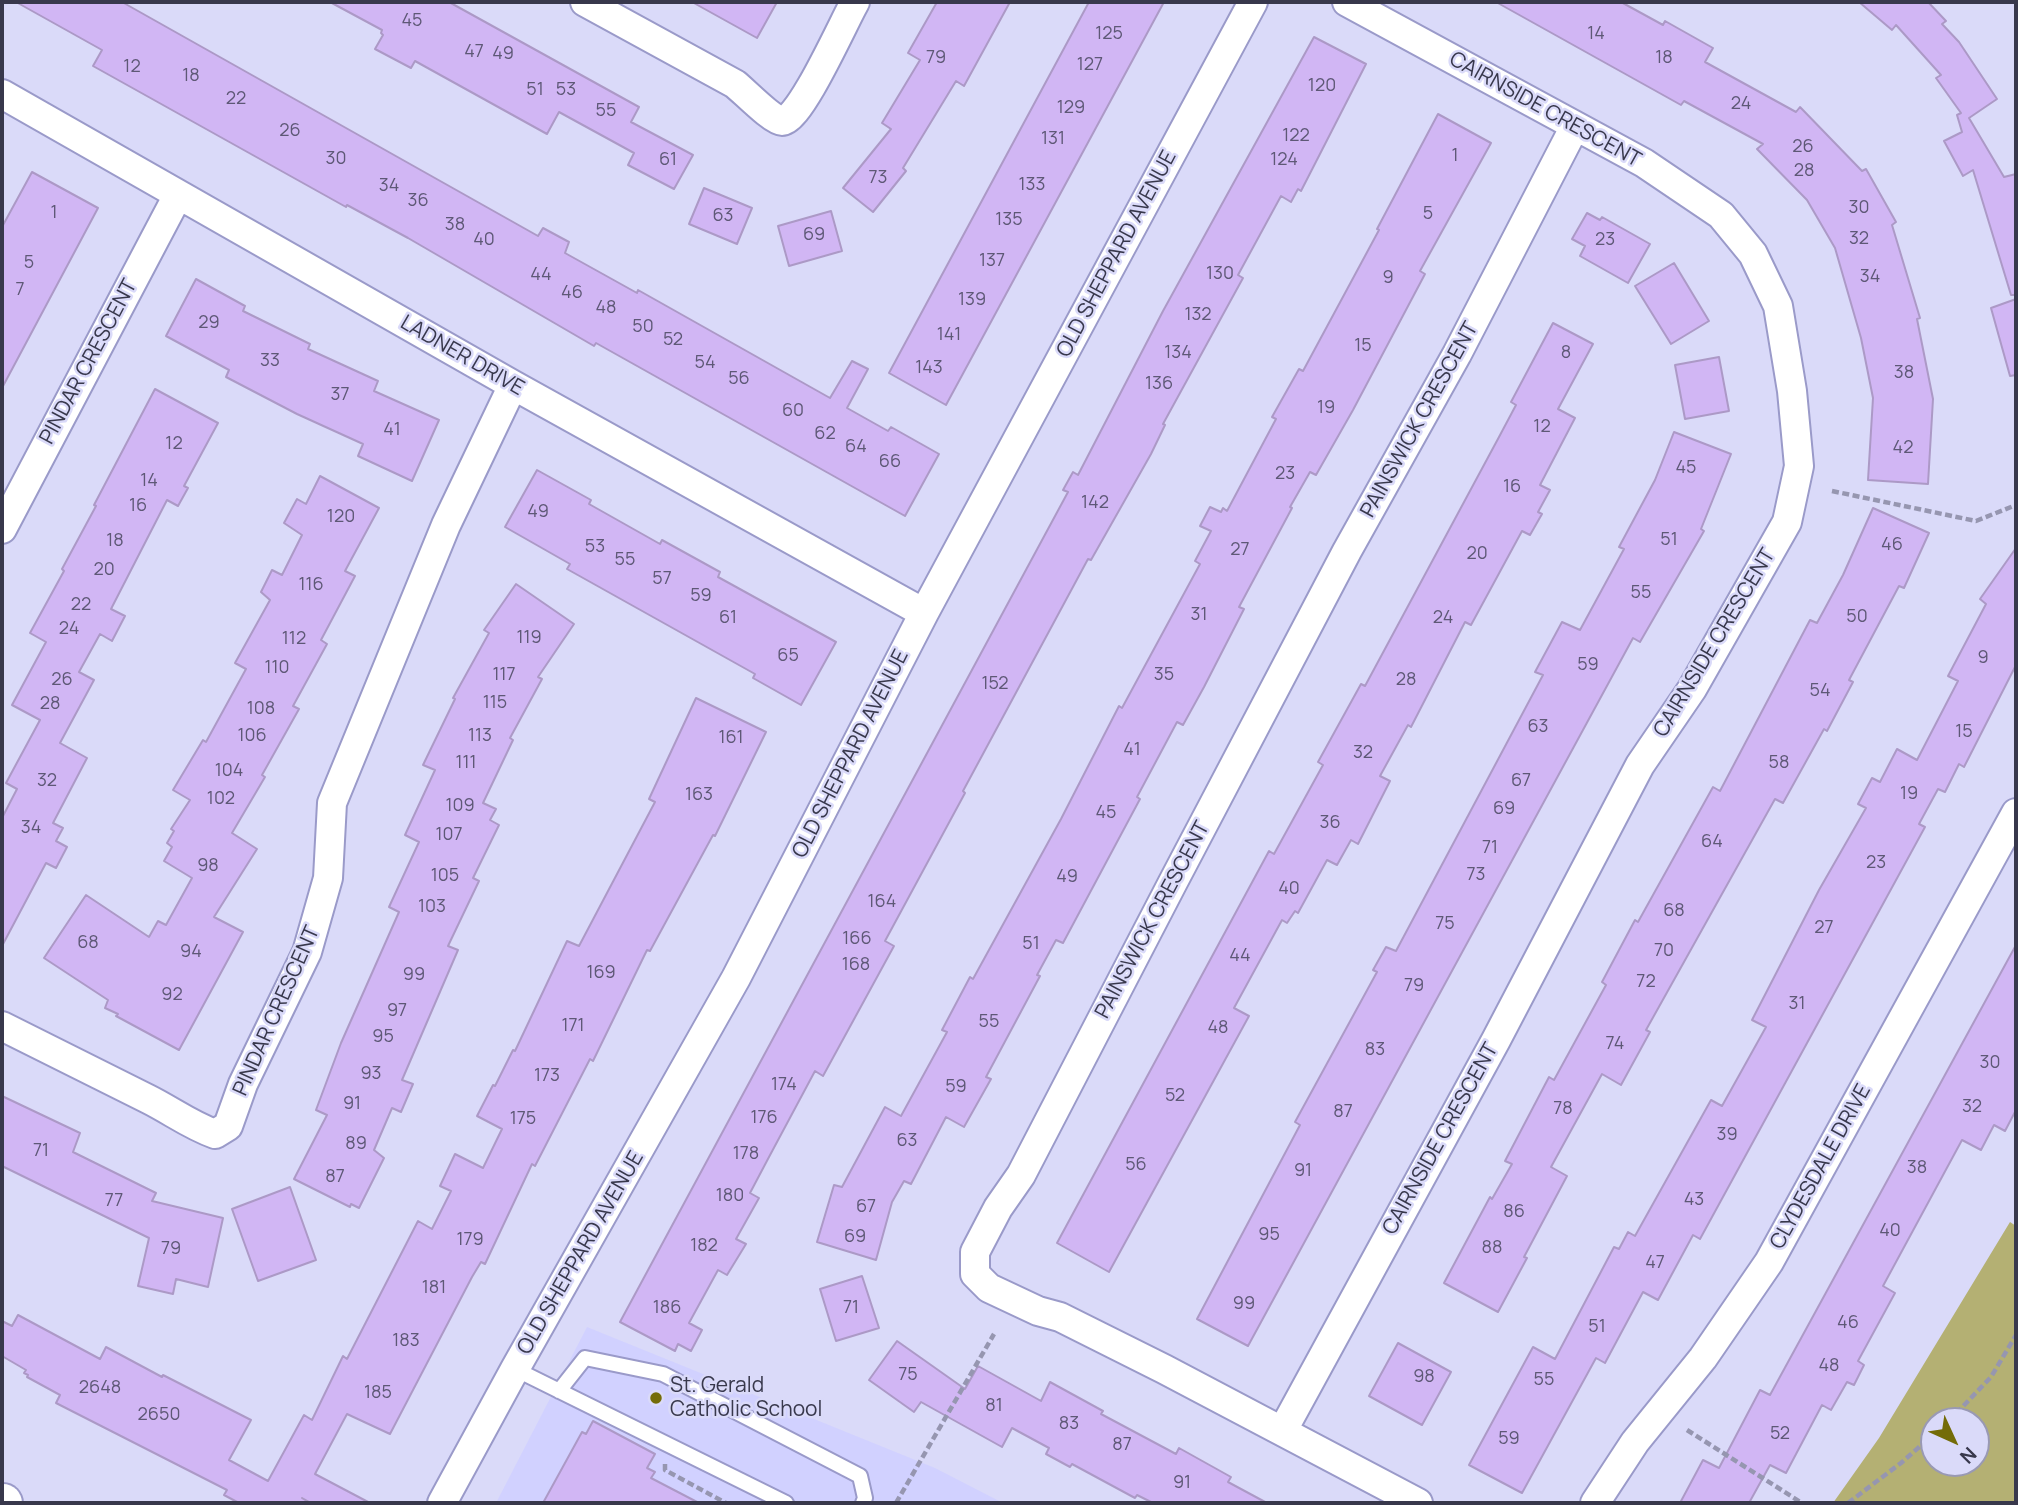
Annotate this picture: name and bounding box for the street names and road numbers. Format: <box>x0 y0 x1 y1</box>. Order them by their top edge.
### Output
street label: CAIRNSIDE CRESCENT <box>1445 47 1645 173</box>
street label: OLD SHEPPARD AVENUE <box>1052 146 1182 362</box>
street label: PINDAR CRESCENT <box>35 275 143 449</box>
street label: LADNER DRIVE <box>396 310 528 402</box>
street label: PAINSWICK CRESCENT <box>1356 318 1484 522</box>
street label: CAIRNSIDE CRESCENT <box>1649 544 1781 742</box>
street label: OLD SHEPPARD AVENUE <box>788 646 914 862</box>
street label: PAINSWICK CRESCENT <box>1090 817 1216 1023</box>
street label: PINDAR CRESCENT <box>228 922 326 1100</box>
street label: CAIRNSIDE CRESCENT <box>1378 1039 1504 1239</box>
street label: CLYDESDALE DRIVE <box>1765 1080 1877 1254</box>
street label: OLD SHEPPARD AVENUE <box>513 1147 649 1359</box>

